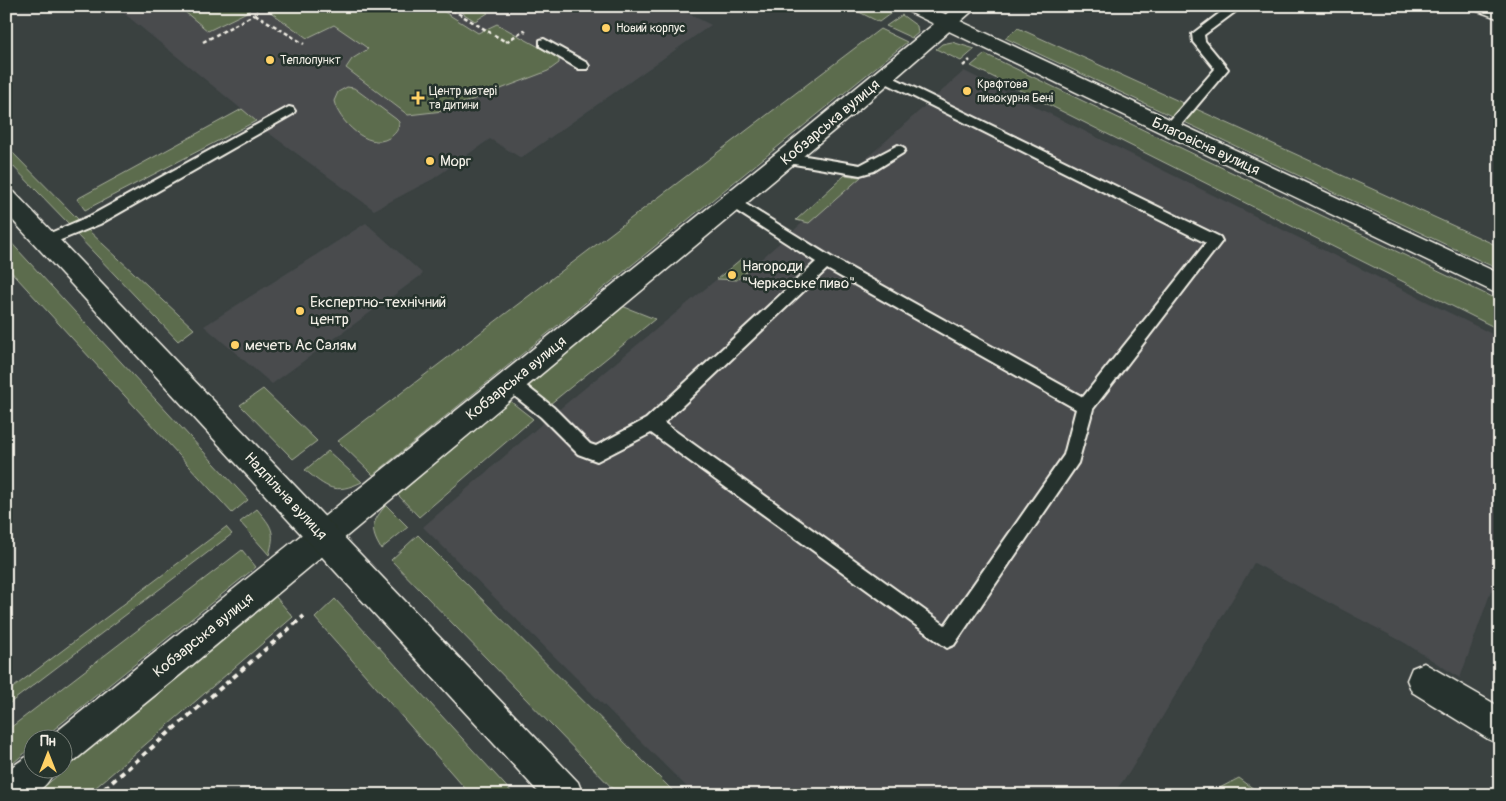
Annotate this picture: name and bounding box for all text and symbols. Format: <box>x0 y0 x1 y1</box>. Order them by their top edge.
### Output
place label: Новий корпус <box>616 21 685 36</box>
marker: Новий корпус <box>600 22 612 34</box>
place label: Теплопункт <box>280 53 341 68</box>
marker: Теплопункт <box>264 54 276 66</box>
street label: Кобзарська вулиця <box>777 75 884 169</box>
place label: Крафтова пивокурня Бені <box>977 77 1053 106</box>
place label: Центр матері та дитини <box>429 84 497 113</box>
marker: Крафтова пивокурня Бені <box>961 85 973 97</box>
marker: Центр матері та дитини <box>411 91 425 105</box>
street label: Благовісна вулиця <box>1149 113 1263 180</box>
place label: Морг <box>440 152 471 171</box>
marker: Морг <box>424 155 436 167</box>
place label: Нагороди "Черкаське пиво" <box>742 257 855 293</box>
marker: Нагороди "Черкаське пиво" <box>726 269 738 281</box>
place label: Експертно-технічний центр <box>310 293 446 329</box>
marker: Експертно-технічний центр <box>294 305 306 317</box>
street label: Кобзарська вулиця <box>462 332 570 425</box>
place label: мечеть Ас Салям <box>245 336 357 355</box>
marker: мечеть Ас Салям <box>229 339 241 351</box>
street label: Надпільна вулиця <box>240 449 331 544</box>
street label: Кобзарська вулиця <box>149 589 257 682</box>
north arrow <box>22 728 72 778</box>
text: Пн <box>40 733 56 750</box>

